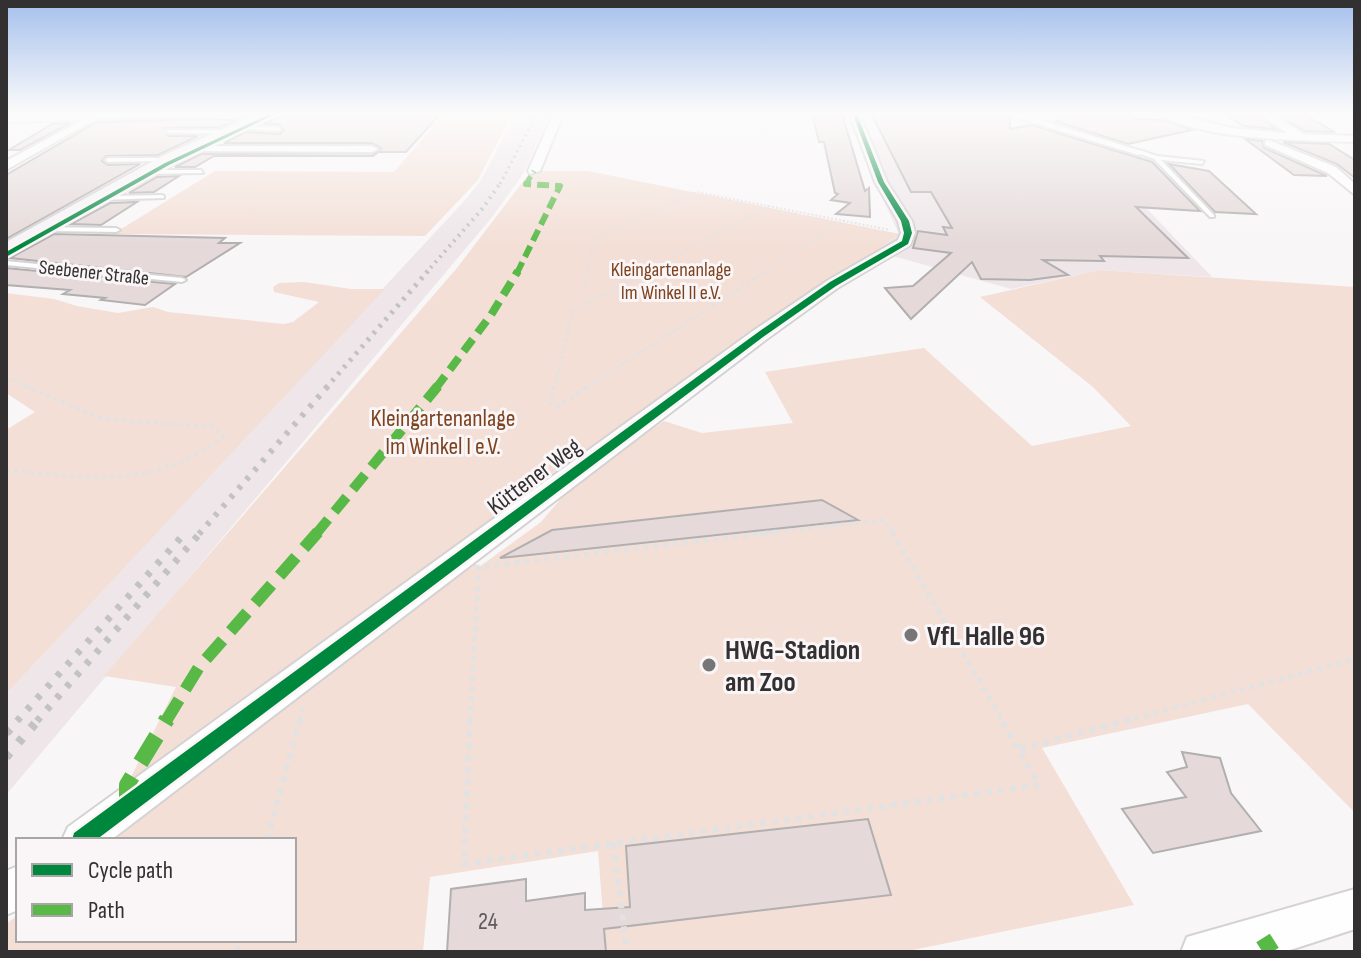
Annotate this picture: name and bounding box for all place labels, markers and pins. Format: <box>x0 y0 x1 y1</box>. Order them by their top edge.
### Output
place label: VfL Halle 96 <box>927 620 1045 653</box>
marker: VfL Halle 96 <box>902 626 920 644</box>
place label: HWG-Stadion am Zoo <box>725 634 860 699</box>
marker: HWG-Stadion am Zoo <box>700 656 718 674</box>

